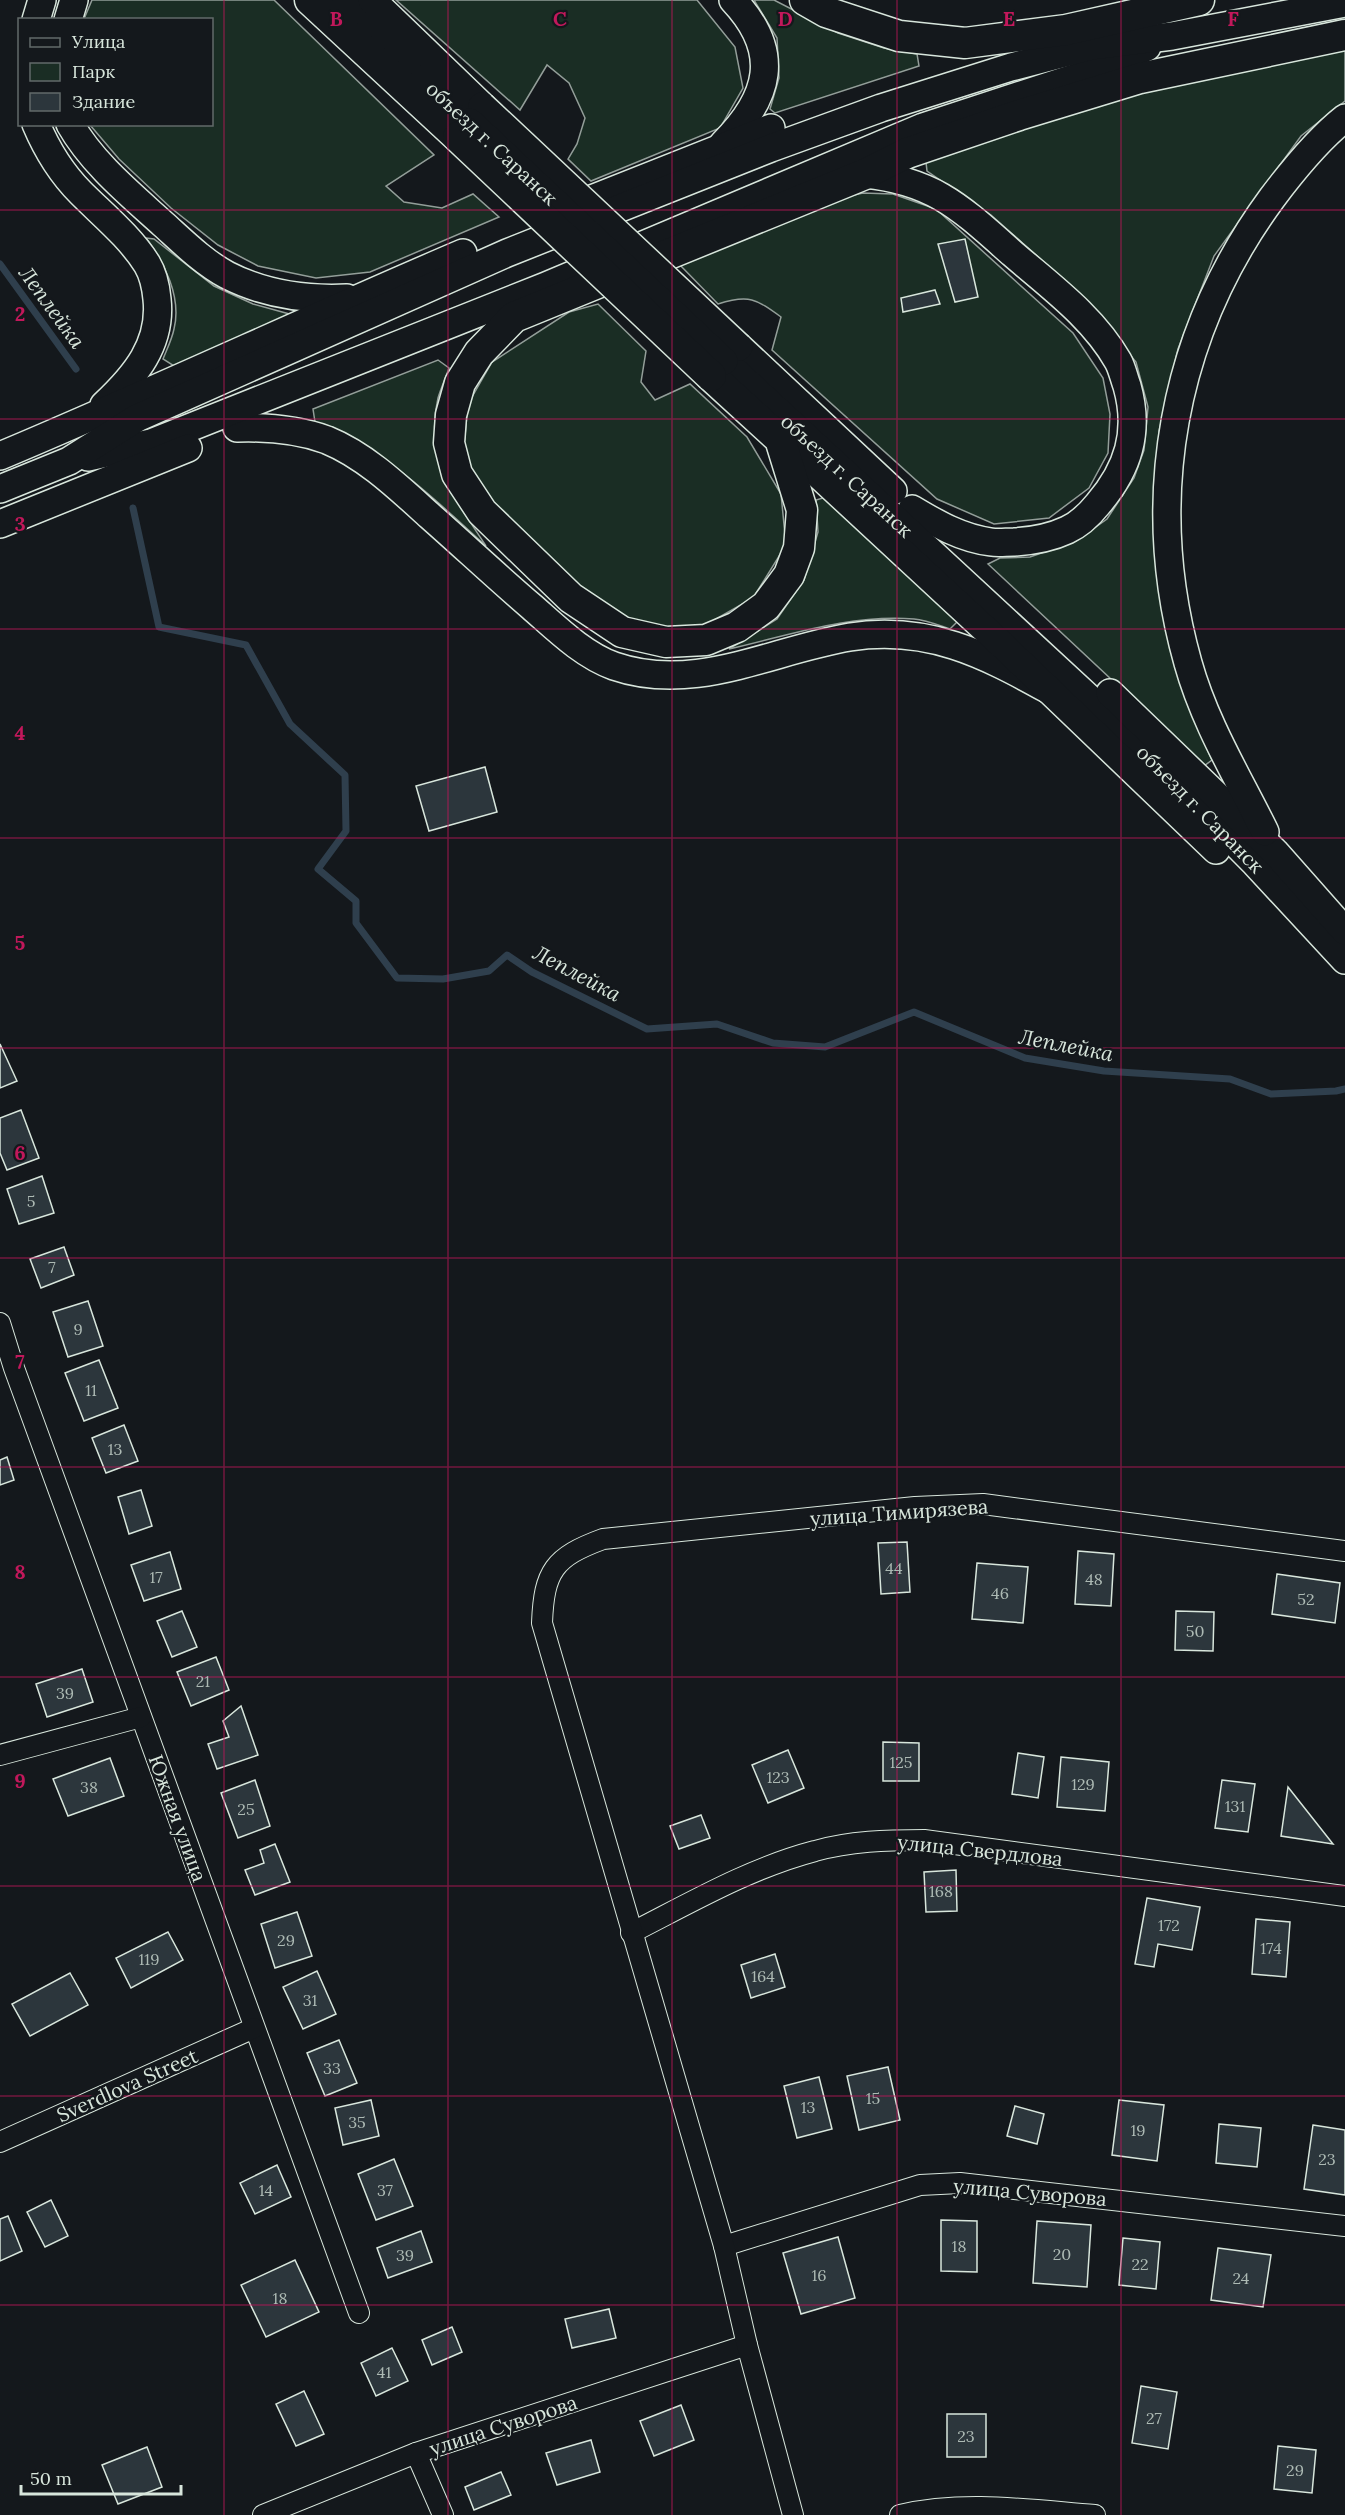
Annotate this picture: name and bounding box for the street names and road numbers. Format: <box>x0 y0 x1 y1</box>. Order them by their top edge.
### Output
street label: объезд г. Саранск <box>421 76 563 211</box>
street label: объезд г. Саранск <box>776 408 919 542</box>
street label: объезд г. Саранск <box>1132 739 1270 878</box>
street label: улица Тимирязева <box>809 1493 989 1531</box>
street label: Южная улица <box>143 1751 213 1885</box>
street label: улица Свердлова <box>896 1829 1064 1871</box>
street label: Sverdlova Street <box>53 2043 202 2127</box>
street label: улица Суворова <box>952 2173 1108 2211</box>
street label: улица Суворова <box>426 2389 580 2461</box>

